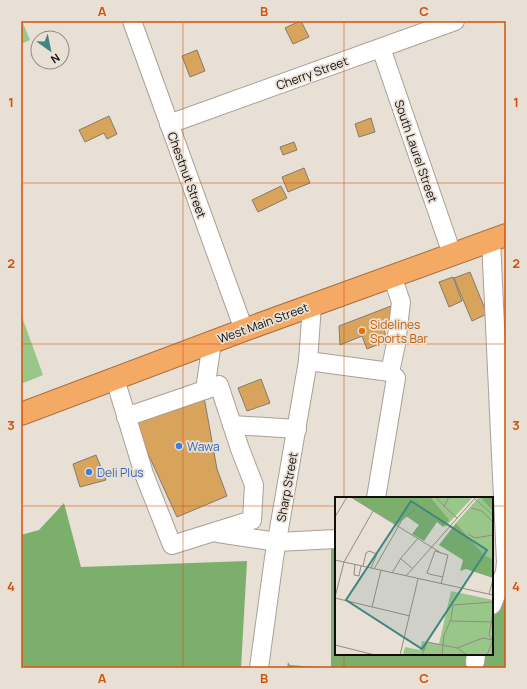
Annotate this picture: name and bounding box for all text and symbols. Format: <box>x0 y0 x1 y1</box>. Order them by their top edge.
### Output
text: A <box>98 2 107 20</box>
text: B <box>260 2 268 20</box>
text: C <box>419 2 429 20</box>
north arrow <box>30 30 70 70</box>
text: N <box>48 50 63 67</box>
street label: Cherry Street <box>274 52 350 94</box>
text: 1 <box>8 93 14 111</box>
text: 1 <box>513 93 519 111</box>
street label: South Laurel Street <box>390 97 442 205</box>
street label: Chestnut Street <box>164 130 211 221</box>
text: 2 <box>7 254 15 272</box>
text: 2 <box>512 254 520 272</box>
street label: West Main Street <box>215 299 311 347</box>
place label: Sidelines Sports Bar <box>370 316 428 347</box>
marker: Sidelines Sports Bar <box>357 326 367 336</box>
text: 3 <box>7 416 15 434</box>
text: 3 <box>512 416 520 434</box>
place label: Wawa <box>187 438 220 455</box>
marker: Wawa <box>174 441 184 451</box>
street label: Sharp Street <box>273 451 302 523</box>
place label: Deli Plus <box>97 464 144 481</box>
marker: Deli Plus <box>84 467 94 477</box>
inset map <box>335 497 493 655</box>
text: 4 <box>7 577 15 595</box>
text: 4 <box>512 577 520 595</box>
text: A <box>98 669 107 687</box>
text: B <box>260 669 268 687</box>
text: C <box>419 669 429 687</box>

